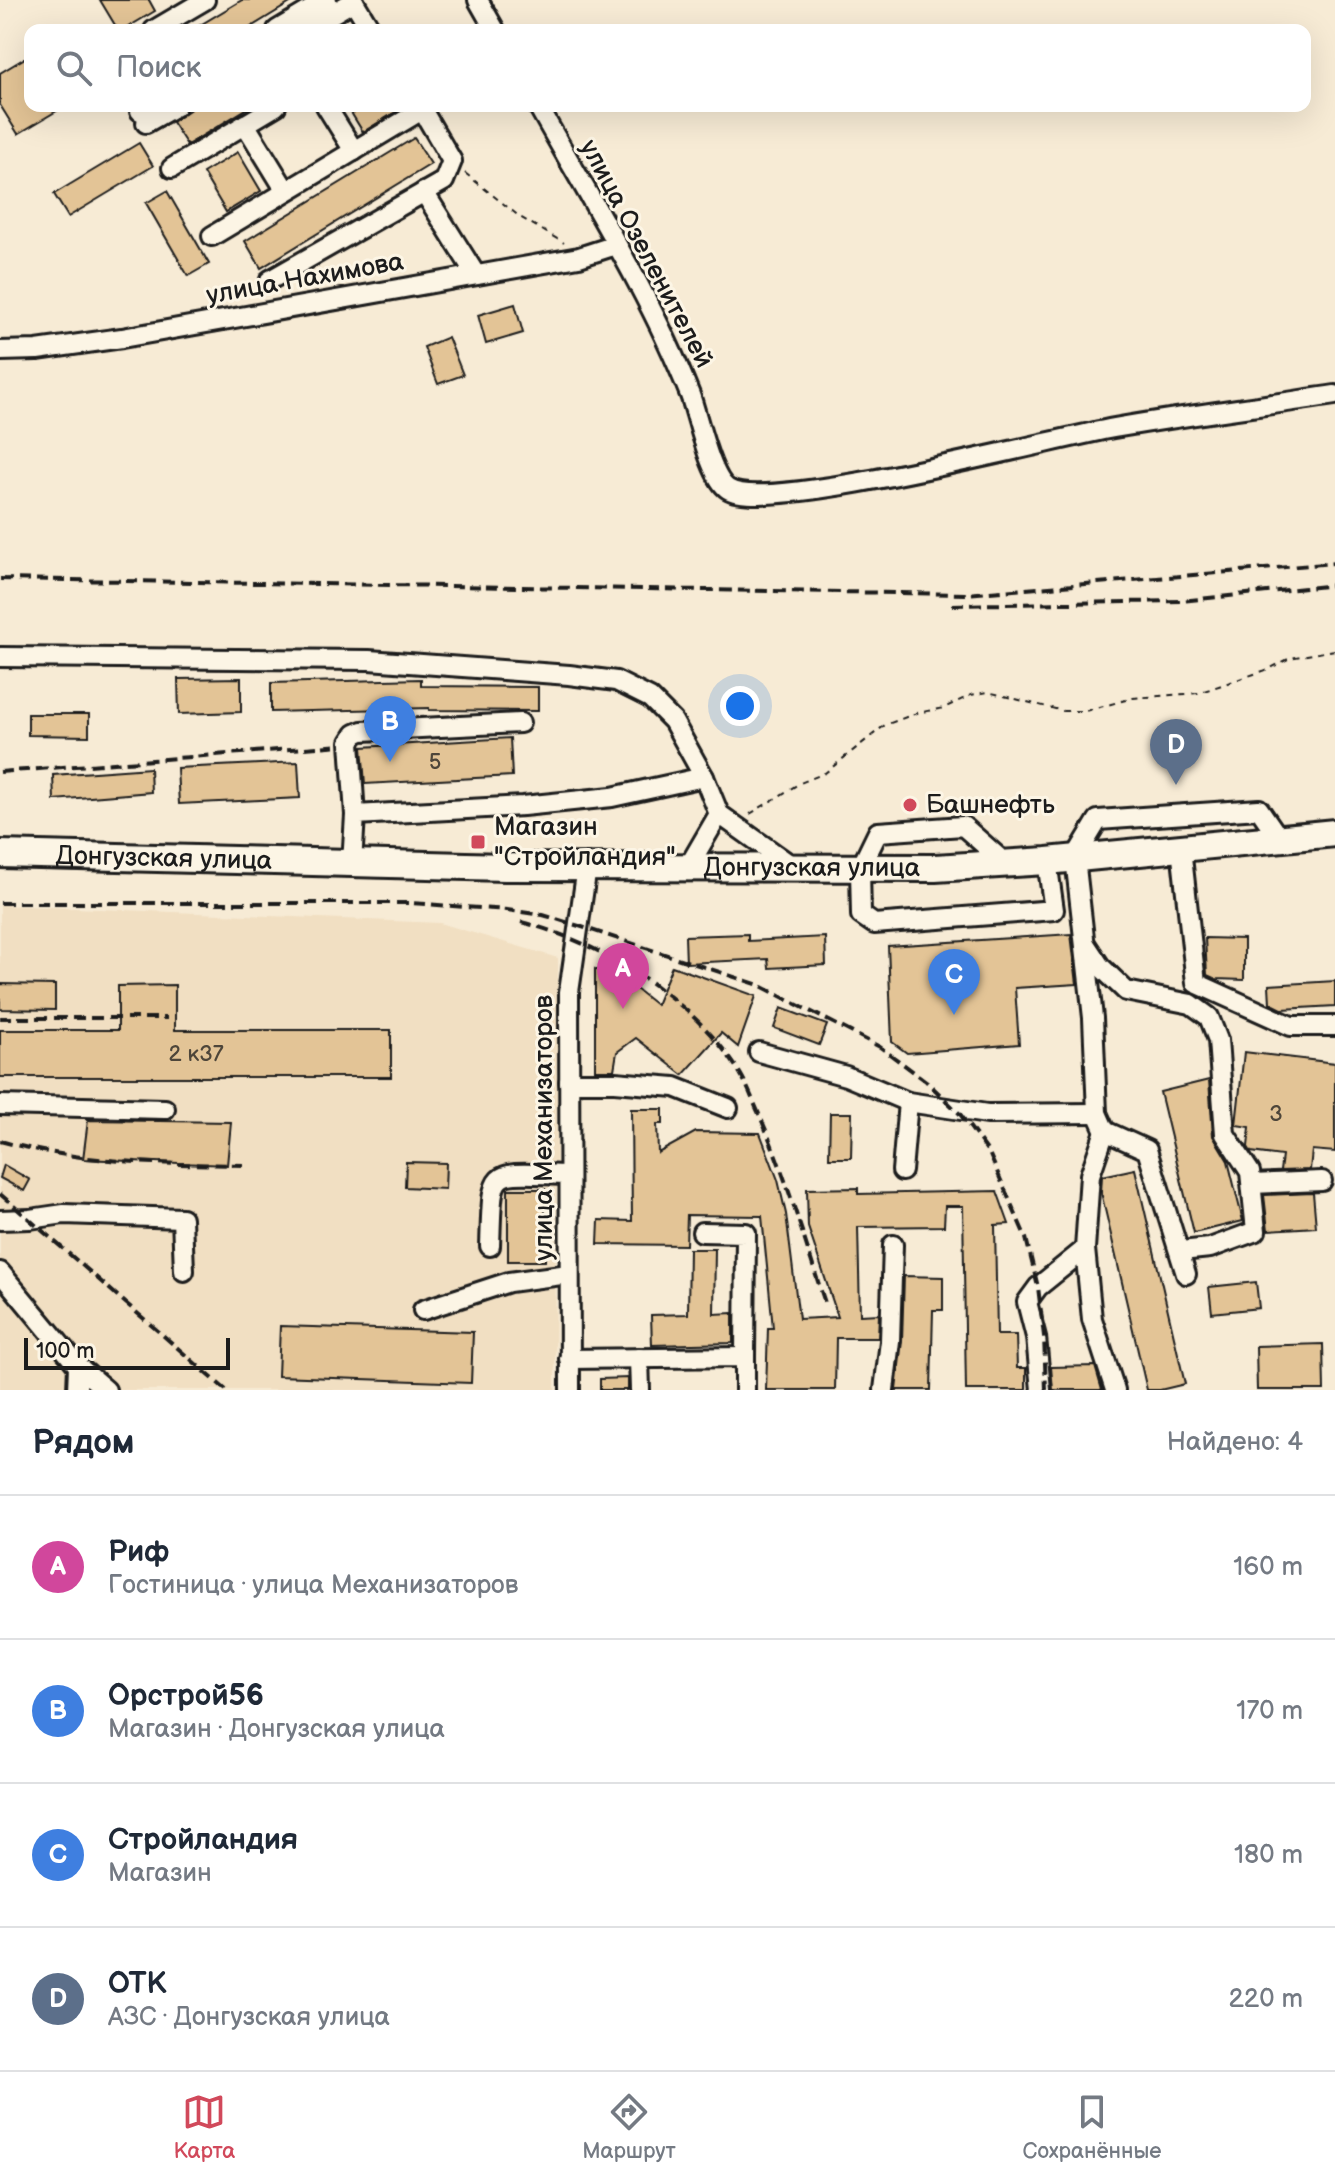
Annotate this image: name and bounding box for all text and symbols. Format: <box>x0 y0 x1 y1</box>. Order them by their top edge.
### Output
search box <box>24 24 1311 112</box>
icon: search <box>52 46 96 90</box>
text: Поиск <box>116 50 202 86</box>
street label: улица Озеленителей <box>573 135 719 373</box>
street label: улица Нахимова <box>204 246 406 312</box>
your location <box>720 686 760 726</box>
pin: B <box>364 696 416 762</box>
pin: D <box>1150 719 1202 785</box>
house number: 5 <box>429 749 441 776</box>
place label: Башнефть <box>926 790 1055 821</box>
marker: Башнефть <box>901 796 919 814</box>
place label: Магазин "Стройландия" <box>494 812 676 873</box>
marker: Магазин "Стройландия" <box>469 833 487 851</box>
street label: Донгузская улица <box>55 840 273 876</box>
street label: Донгузская улица <box>704 852 920 883</box>
pin: A <box>597 943 649 1009</box>
pin: C <box>928 949 980 1015</box>
street label: улица Механизаторов <box>529 995 560 1261</box>
house number: 2 к37 <box>169 1041 224 1068</box>
house number: 3 <box>1269 1101 1283 1128</box>
scale bar <box>24 1334 230 1370</box>
text: 100 m <box>36 1338 95 1365</box>
text: Рядом <box>32 1422 134 1463</box>
text: Найдено: 4 <box>1167 1427 1303 1458</box>
text: Риф <box>108 1534 170 1570</box>
text: A <box>50 1552 66 1583</box>
text: 160 m <box>1233 1552 1303 1583</box>
text: Гостиница · улица Механизаторов <box>108 1570 518 1601</box>
text: Орстрой56 <box>108 1678 264 1714</box>
text: B <box>49 1696 67 1727</box>
text: 170 m <box>1236 1696 1303 1727</box>
text: Магазин · Донгузская улица <box>108 1714 445 1745</box>
text: Стройландия <box>108 1822 298 1858</box>
text: C <box>49 1840 67 1871</box>
text: 180 m <box>1234 1840 1303 1871</box>
text: Магазин <box>108 1858 212 1889</box>
text: ОТК <box>108 1966 167 2002</box>
text: D <box>49 1984 67 2015</box>
text: 220 m <box>1229 1984 1303 2015</box>
text: АЗС · Донгузская улица <box>108 2002 390 2033</box>
tab: Карта <box>173 2090 235 2165</box>
tab: Маршрут <box>582 2090 676 2165</box>
tab: Сохранённые <box>1023 2090 1162 2165</box>

